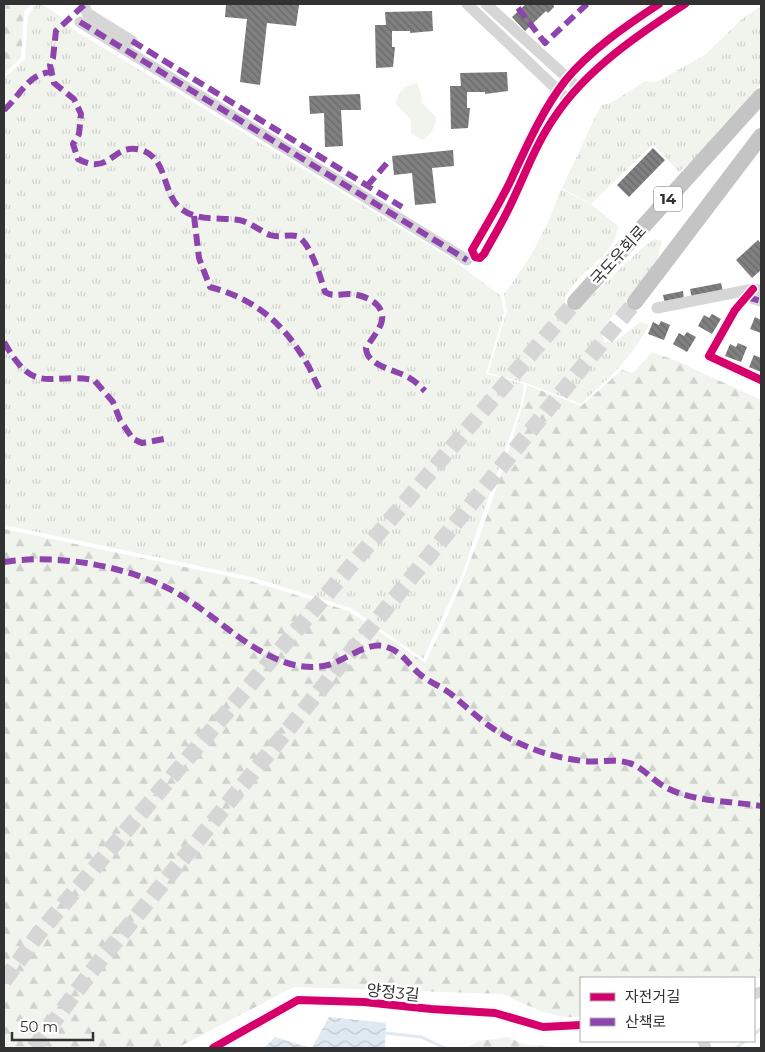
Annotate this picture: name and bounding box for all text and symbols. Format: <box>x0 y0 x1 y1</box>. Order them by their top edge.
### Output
road number: 14 <box>654 186 682 212</box>
street label: 국도우회로 <box>587 221 650 289</box>
legend <box>580 977 755 1042</box>
street label: 양정3길 <box>366 980 420 1005</box>
text: 자전거길 <box>625 987 680 1006</box>
scale bar <box>12 1010 94 1042</box>
text: 산책로 <box>625 1012 666 1031</box>
text: 50 m <box>20 1017 58 1036</box>

